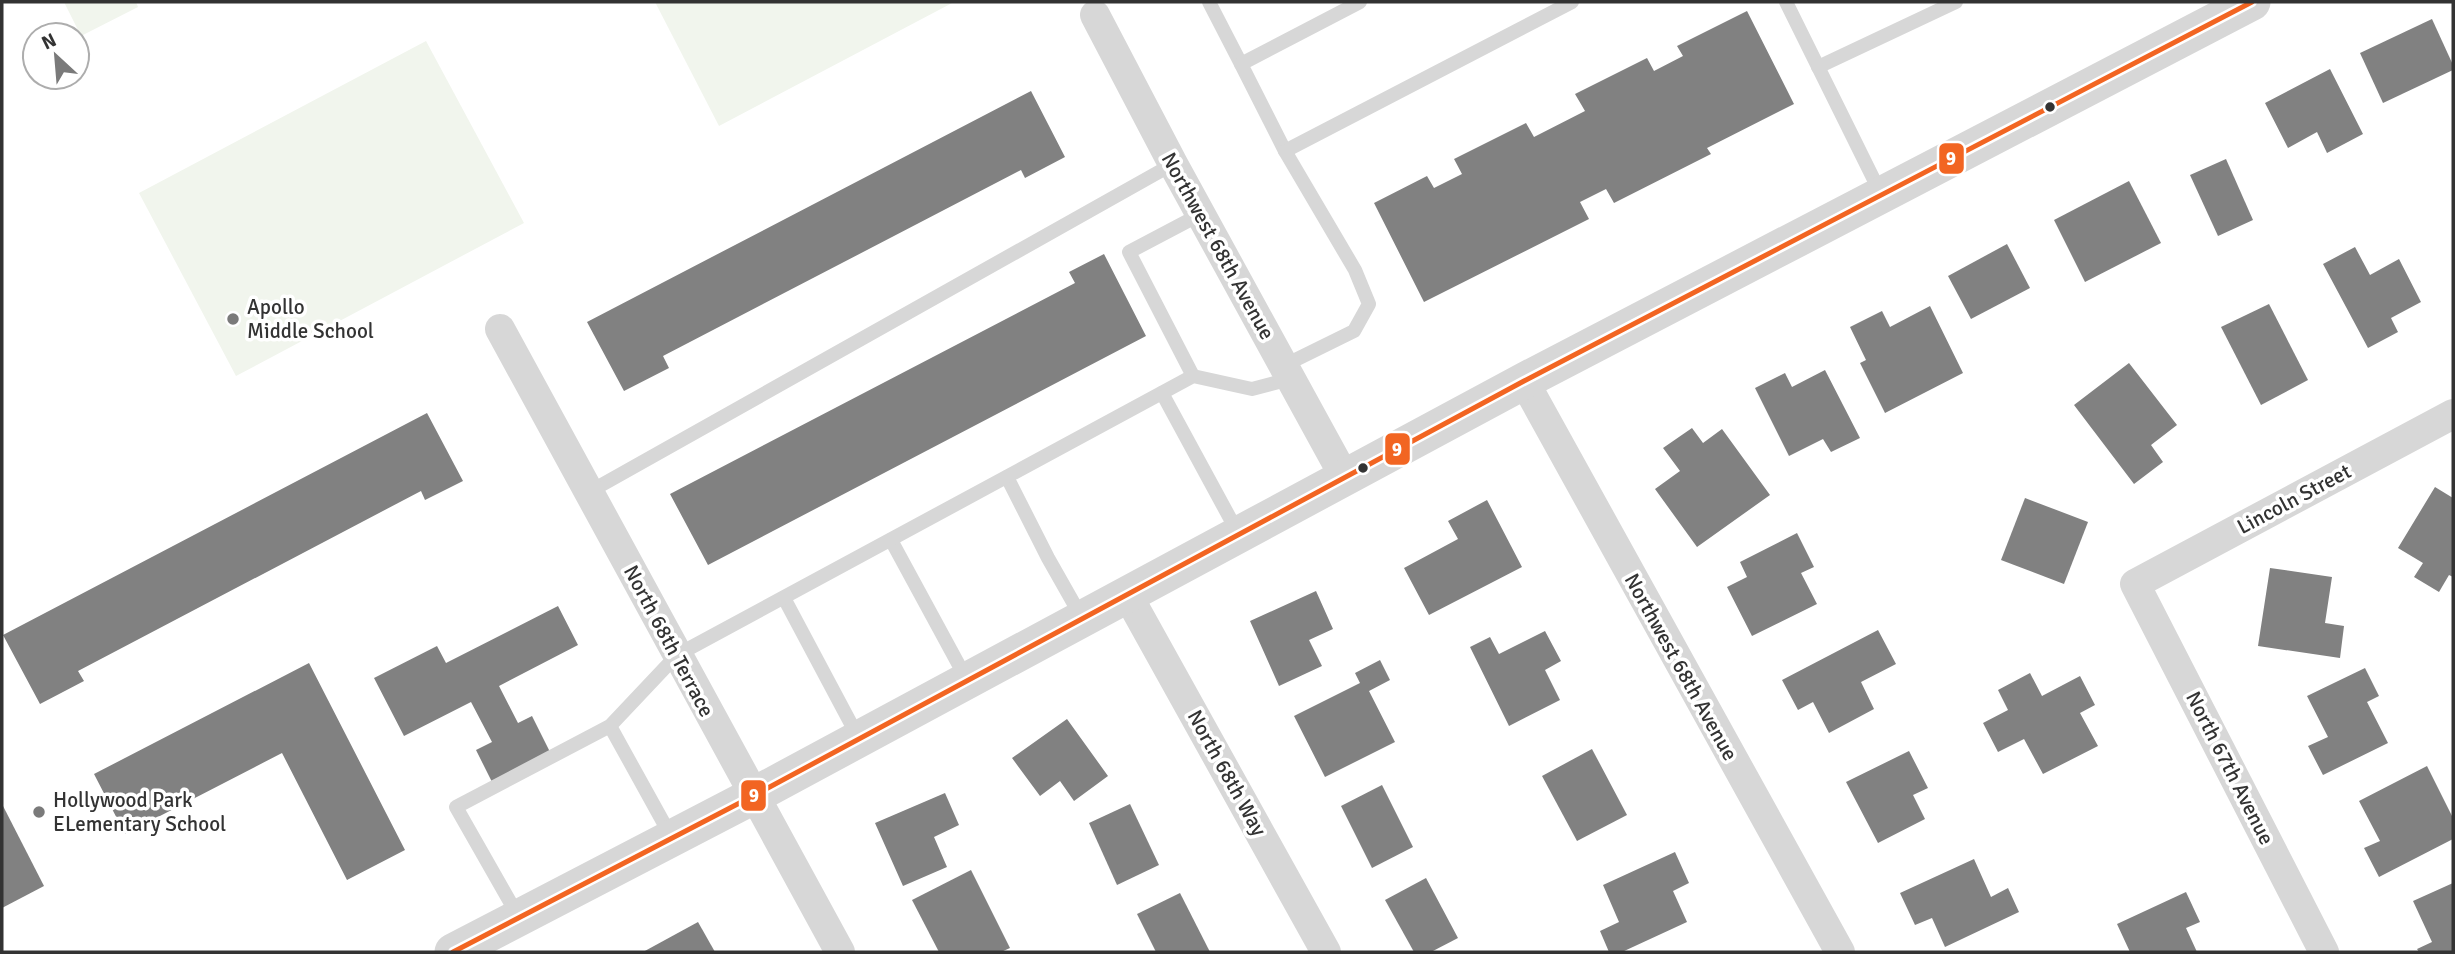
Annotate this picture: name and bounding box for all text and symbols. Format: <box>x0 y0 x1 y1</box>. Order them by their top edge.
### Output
north arrow <box>21 21 91 91</box>
text: N <box>38 28 60 55</box>
unlabelled marker <box>2043 100 2057 114</box>
line badge: 9 <box>1938 142 1965 175</box>
text: 9 <box>1946 147 1956 171</box>
street label: Northwest 68th Avenue <box>1156 148 1280 344</box>
place label: Apollo Middle School <box>247 294 374 344</box>
marker: Apollo Middle School <box>225 311 241 327</box>
line badge: 9 <box>1384 432 1411 466</box>
text: 9 <box>1392 438 1402 462</box>
street label: Lincoln Street <box>2233 458 2355 540</box>
unlabelled marker <box>1356 461 1370 475</box>
street label: North 68th Terrace <box>618 561 720 721</box>
street label: Northwest 68th Avenue <box>1619 569 1743 765</box>
street label: North 67th Avenue <box>2180 687 2280 849</box>
street label: North 68th Way <box>1182 705 1272 841</box>
line badge: 9 <box>740 779 767 812</box>
text: 9 <box>749 784 759 808</box>
place label: Hollywood Park ELementary School <box>53 787 226 837</box>
marker: Hollywood Park ELementary School <box>31 804 47 820</box>

